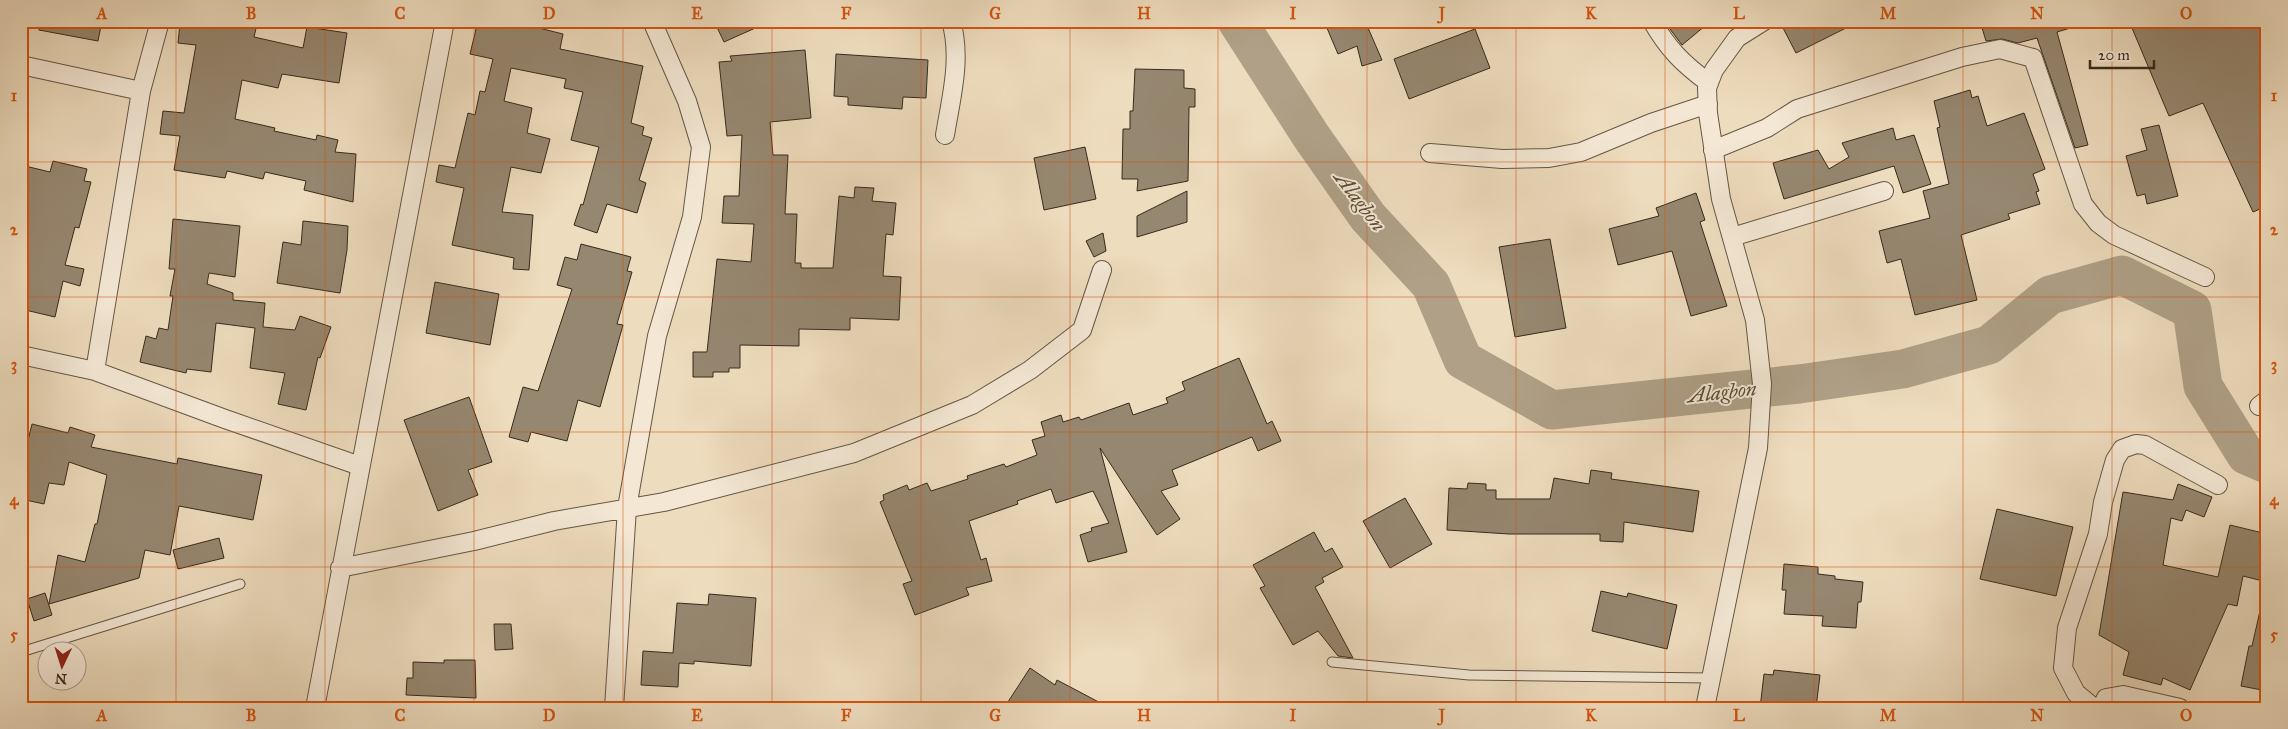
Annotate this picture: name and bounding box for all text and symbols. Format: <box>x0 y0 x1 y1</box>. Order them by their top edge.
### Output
text: A <box>96 4 108 23</box>
text: B <box>246 4 256 23</box>
text: C <box>395 4 406 23</box>
text: D <box>543 4 556 23</box>
text: E <box>691 4 703 23</box>
text: F <box>841 4 852 23</box>
text: G <box>989 4 1001 23</box>
text: H <box>1137 4 1151 23</box>
text: I <box>1290 4 1297 23</box>
text: J <box>1437 4 1446 24</box>
text: K <box>1585 4 1597 23</box>
text: L <box>1733 4 1745 23</box>
text: M <box>1880 4 1897 23</box>
text: N <box>2030 4 2044 23</box>
text: O <box>2180 4 2192 23</box>
scale bar <box>2090 38 2154 70</box>
text: 20 m <box>2098 46 2130 64</box>
text: 1 <box>11 86 18 105</box>
text: 1 <box>2271 86 2278 105</box>
water label: Alagbon <box>1328 164 1391 237</box>
text: 2 <box>10 220 19 239</box>
text: 2 <box>2270 220 2279 239</box>
text: 3 <box>11 355 17 375</box>
text: 3 <box>2271 355 2277 375</box>
water label: Alagbon <box>1684 375 1758 409</box>
text: 4 <box>10 490 20 510</box>
text: 4 <box>2270 490 2280 510</box>
text: 5 <box>10 625 18 644</box>
text: 5 <box>2270 625 2278 644</box>
north arrow <box>38 642 88 692</box>
text: N <box>54 670 68 687</box>
text: A <box>96 706 108 725</box>
text: B <box>246 706 256 725</box>
text: C <box>395 706 406 725</box>
text: D <box>543 706 556 725</box>
text: E <box>691 706 703 725</box>
text: F <box>841 706 852 725</box>
text: G <box>989 706 1001 725</box>
text: H <box>1137 706 1151 725</box>
text: I <box>1290 706 1297 725</box>
text: J <box>1437 706 1446 726</box>
text: K <box>1585 706 1597 725</box>
text: L <box>1733 706 1745 725</box>
text: M <box>1880 706 1897 725</box>
text: N <box>2030 706 2044 725</box>
text: O <box>2180 706 2192 725</box>

